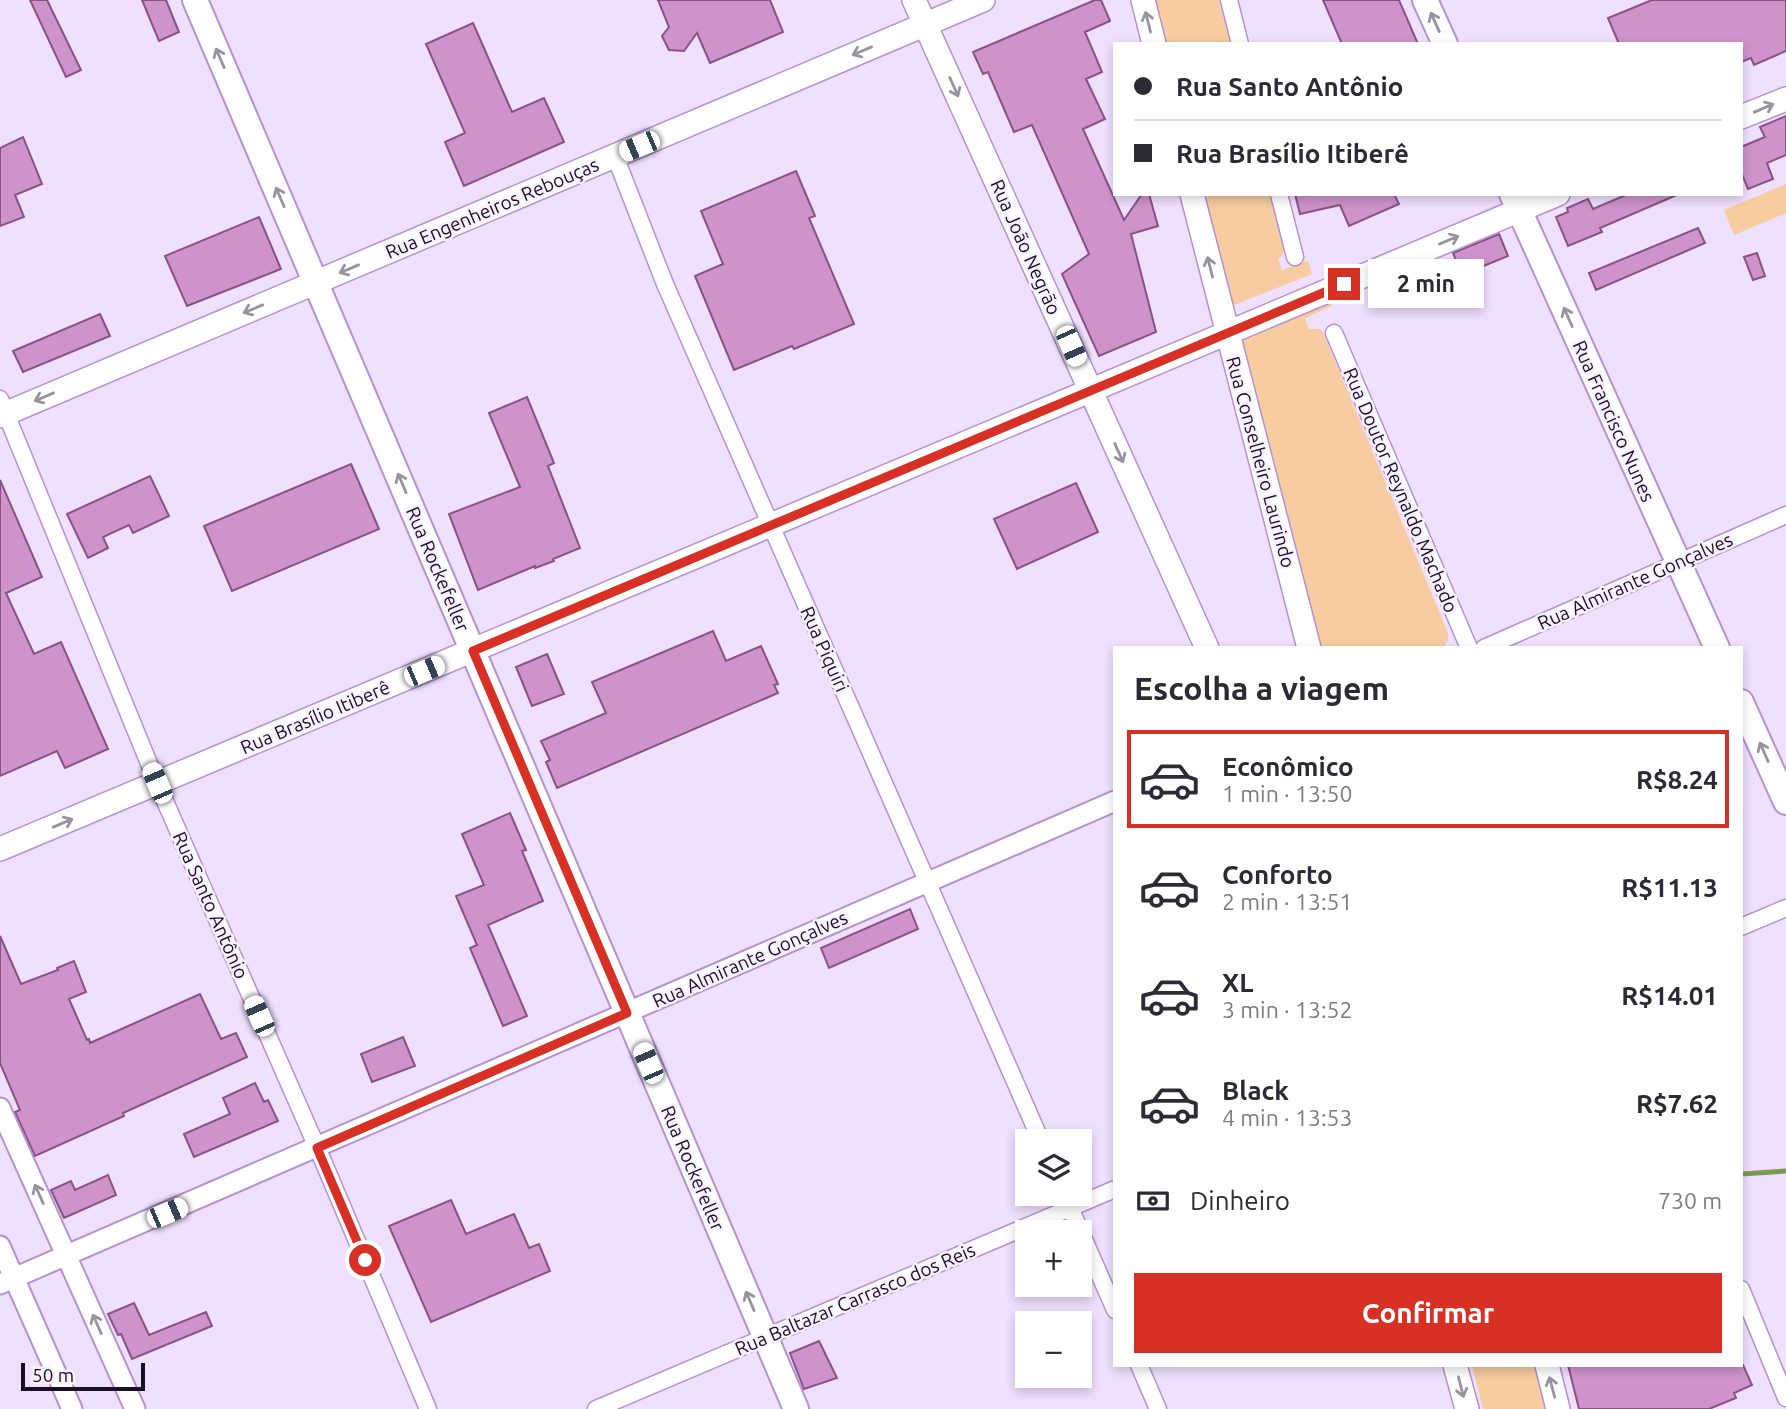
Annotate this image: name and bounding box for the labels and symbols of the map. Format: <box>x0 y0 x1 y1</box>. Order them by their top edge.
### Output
one-way arrow <box>1141 11 1154 34</box>
one-way arrow <box>1428 12 1441 33</box>
one-way arrow <box>852 45 874 58</box>
one-way arrow <box>213 47 226 69</box>
one-way arrow <box>948 75 961 97</box>
one-way arrow <box>1752 101 1774 114</box>
car <box>616 128 663 164</box>
street label: Rua Engenheiros Rebouças <box>382 153 602 263</box>
street label: Rua João Negrão <box>986 176 1066 318</box>
one-way arrow <box>272 187 285 208</box>
one-way arrow <box>1437 233 1459 246</box>
one-way arrow <box>1203 256 1216 279</box>
callout: 2 min <box>1368 260 1484 308</box>
one-way arrow <box>338 263 360 276</box>
route end <box>1328 268 1360 300</box>
one-way arrow <box>243 303 264 316</box>
one-way arrow <box>1561 307 1574 328</box>
car <box>1053 323 1090 369</box>
street label: Rua Francisco Nunes <box>1569 337 1659 505</box>
street label: Rua Conselheiro Laurindo <box>1222 354 1300 570</box>
street label: Rua Doutor Reynaldo Machado <box>1339 364 1463 616</box>
one-way arrow <box>33 392 55 405</box>
one-way arrow <box>1113 442 1126 463</box>
one-way arrow <box>394 473 407 494</box>
street label: Rua Rockefeller <box>402 503 474 635</box>
street label: Rua Almirante Gonçalves <box>1534 528 1736 634</box>
street label: Rua Piquiri <box>796 603 854 695</box>
car <box>401 653 448 689</box>
street label: Rua Brasílio Itiberê <box>237 676 393 758</box>
one-way arrow <box>1757 742 1770 763</box>
car <box>140 760 175 806</box>
one-way arrow <box>52 816 73 829</box>
street label: Rua Santo Antônio <box>169 828 253 982</box>
street label: Rua Almirante Gonçalves <box>649 906 851 1012</box>
car <box>241 993 278 1039</box>
car <box>631 1040 666 1086</box>
street label: Rua Rockefeller <box>657 1102 729 1234</box>
one-way arrow <box>32 1184 45 1205</box>
car <box>144 1195 191 1231</box>
street label: Rua Baltazar Carrasco dos Reis <box>732 1238 978 1360</box>
route start <box>349 1244 381 1276</box>
one-way arrow <box>743 1291 756 1312</box>
one-way arrow <box>90 1314 103 1335</box>
scale bar <box>21 1360 145 1392</box>
one-way arrow <box>1455 1375 1468 1398</box>
one-way arrow <box>1545 1376 1558 1398</box>

